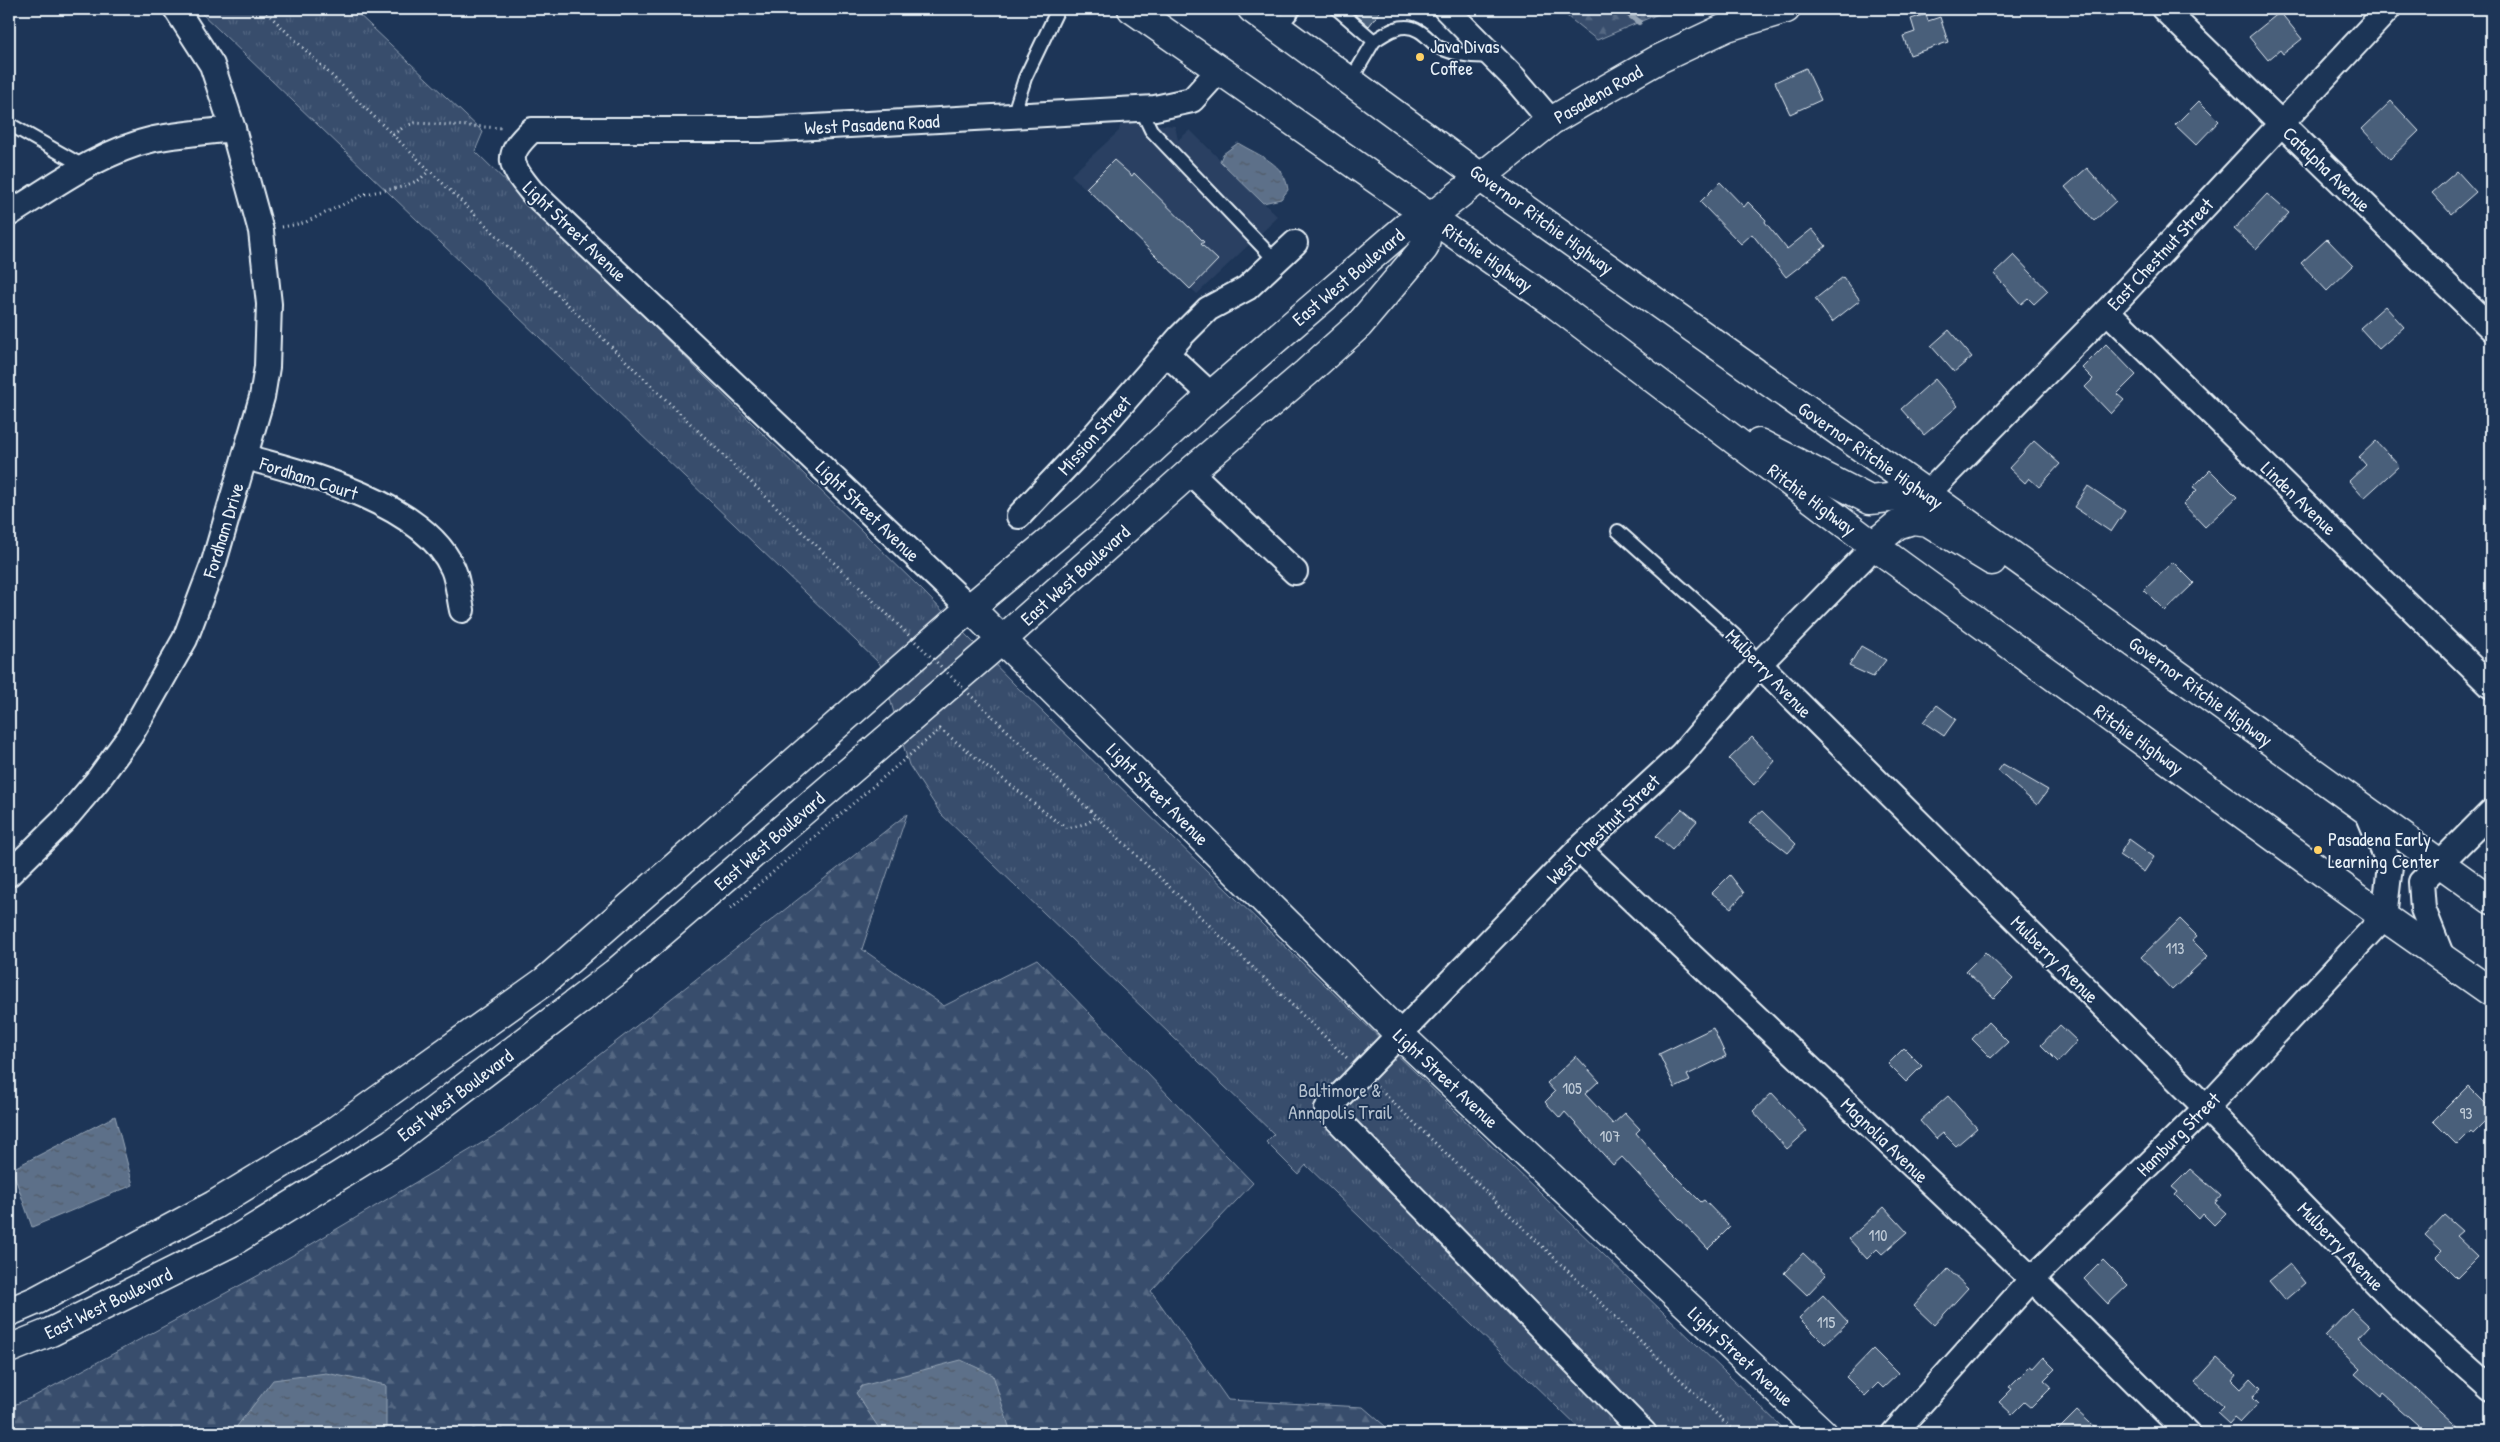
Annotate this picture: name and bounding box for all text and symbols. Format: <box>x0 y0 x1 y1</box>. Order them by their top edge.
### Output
place label: Java Divas Coffee <box>1430 33 1500 81</box>
marker: Java Divas Coffee <box>1414 51 1426 63</box>
street label: Pasadena Road <box>1549 58 1647 130</box>
street label: West Pasadena Road <box>804 107 941 141</box>
street label: Catalpha Avenue <box>2277 120 2377 218</box>
street label: Governor Ritchie Highway <box>1466 159 1618 279</box>
street label: Light Street Avenue <box>517 175 633 288</box>
street label: East Chestnut Street <box>2101 192 2219 316</box>
street label: Ritchie Highway <box>1439 218 1537 296</box>
street label: East West Boulevard <box>1286 222 1410 332</box>
street label: Mission Street <box>1051 389 1137 481</box>
street label: Governor Ritchie Highway <box>1794 396 1948 514</box>
street label: Fordham Court <box>256 450 362 506</box>
street label: Light Street Avenue <box>810 455 926 568</box>
street label: Linden Avenue <box>2255 455 2343 541</box>
street label: Ritchie Highway <box>1763 458 1861 540</box>
street label: Fordham Drive <box>196 479 250 582</box>
street label: East West Boulevard <box>1015 518 1136 631</box>
street label: Mulberry Avenue <box>1720 623 1818 724</box>
street label: Governor Ritchie Highway <box>2125 631 2277 751</box>
street label: Ritchie Highway <box>2090 699 2188 779</box>
street label: Light Street Avenue <box>1101 737 1215 851</box>
street label: West Chestnut Street <box>1541 768 1666 890</box>
street label: East West Boulevard <box>708 785 830 896</box>
place label: Pasadena Early Learning Center <box>2328 826 2440 874</box>
marker: Pasadena Early Learning Center <box>2312 844 2324 856</box>
street label: Mulberry Avenue <box>2005 909 2105 1009</box>
house number: 113 <box>2166 937 2184 959</box>
street label: Light Street Avenue <box>1388 1022 1505 1134</box>
street label: East West Boulevard <box>392 1042 519 1147</box>
park label: Baltimore & Annapolis Trail <box>1288 1077 1393 1125</box>
house number: 105 <box>1562 1077 1582 1099</box>
street label: Hamburg Street <box>2130 1086 2226 1182</box>
street label: Magnolia Avenue <box>1835 1091 1935 1189</box>
house number: 93 <box>2459 1102 2473 1124</box>
house number: 107 <box>1600 1125 1621 1147</box>
street label: Mulberry Avenue <box>2292 1196 2390 1297</box>
house number: 110 <box>1869 1224 1887 1246</box>
street label: East West Boulevard <box>40 1261 177 1345</box>
street label: Light Street Avenue <box>1683 1300 1800 1412</box>
house number: 115 <box>1817 1311 1835 1333</box>

